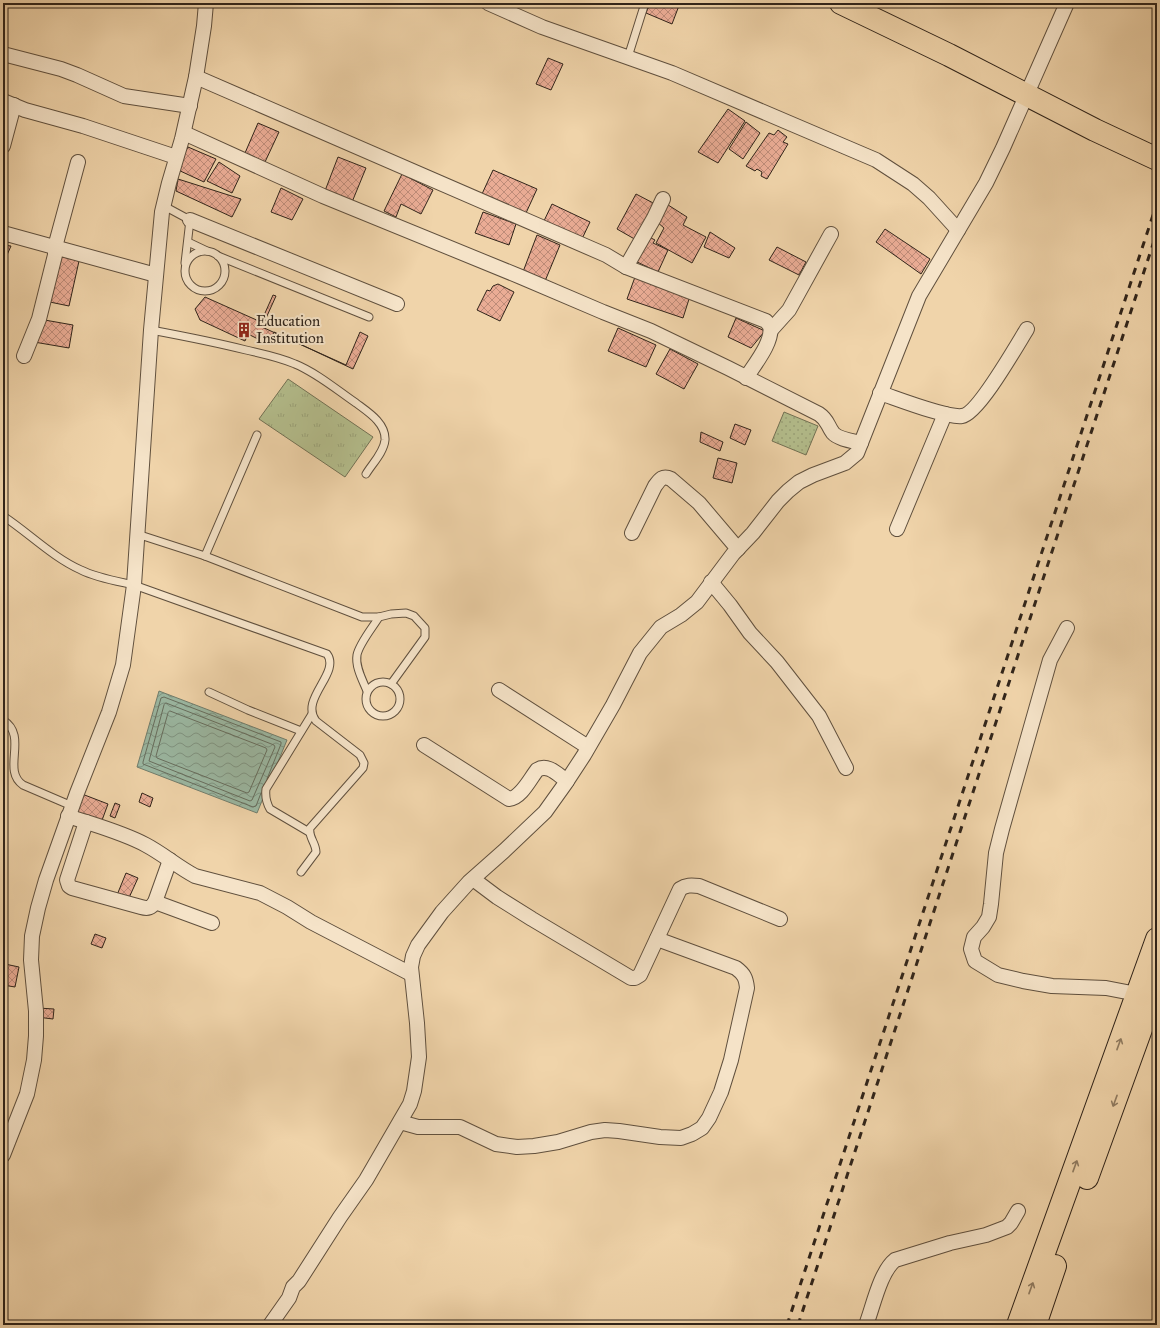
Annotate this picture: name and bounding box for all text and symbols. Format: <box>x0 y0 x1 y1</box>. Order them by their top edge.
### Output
place label: Education Institution <box>256 312 324 347</box>
building icon: Education Institution <box>235 321 253 339</box>
one-way arrow <box>1116 1038 1124 1050</box>
one-way arrow <box>1111 1094 1119 1106</box>
one-way arrow <box>1072 1160 1080 1172</box>
one-way arrow <box>1028 1282 1035 1295</box>

